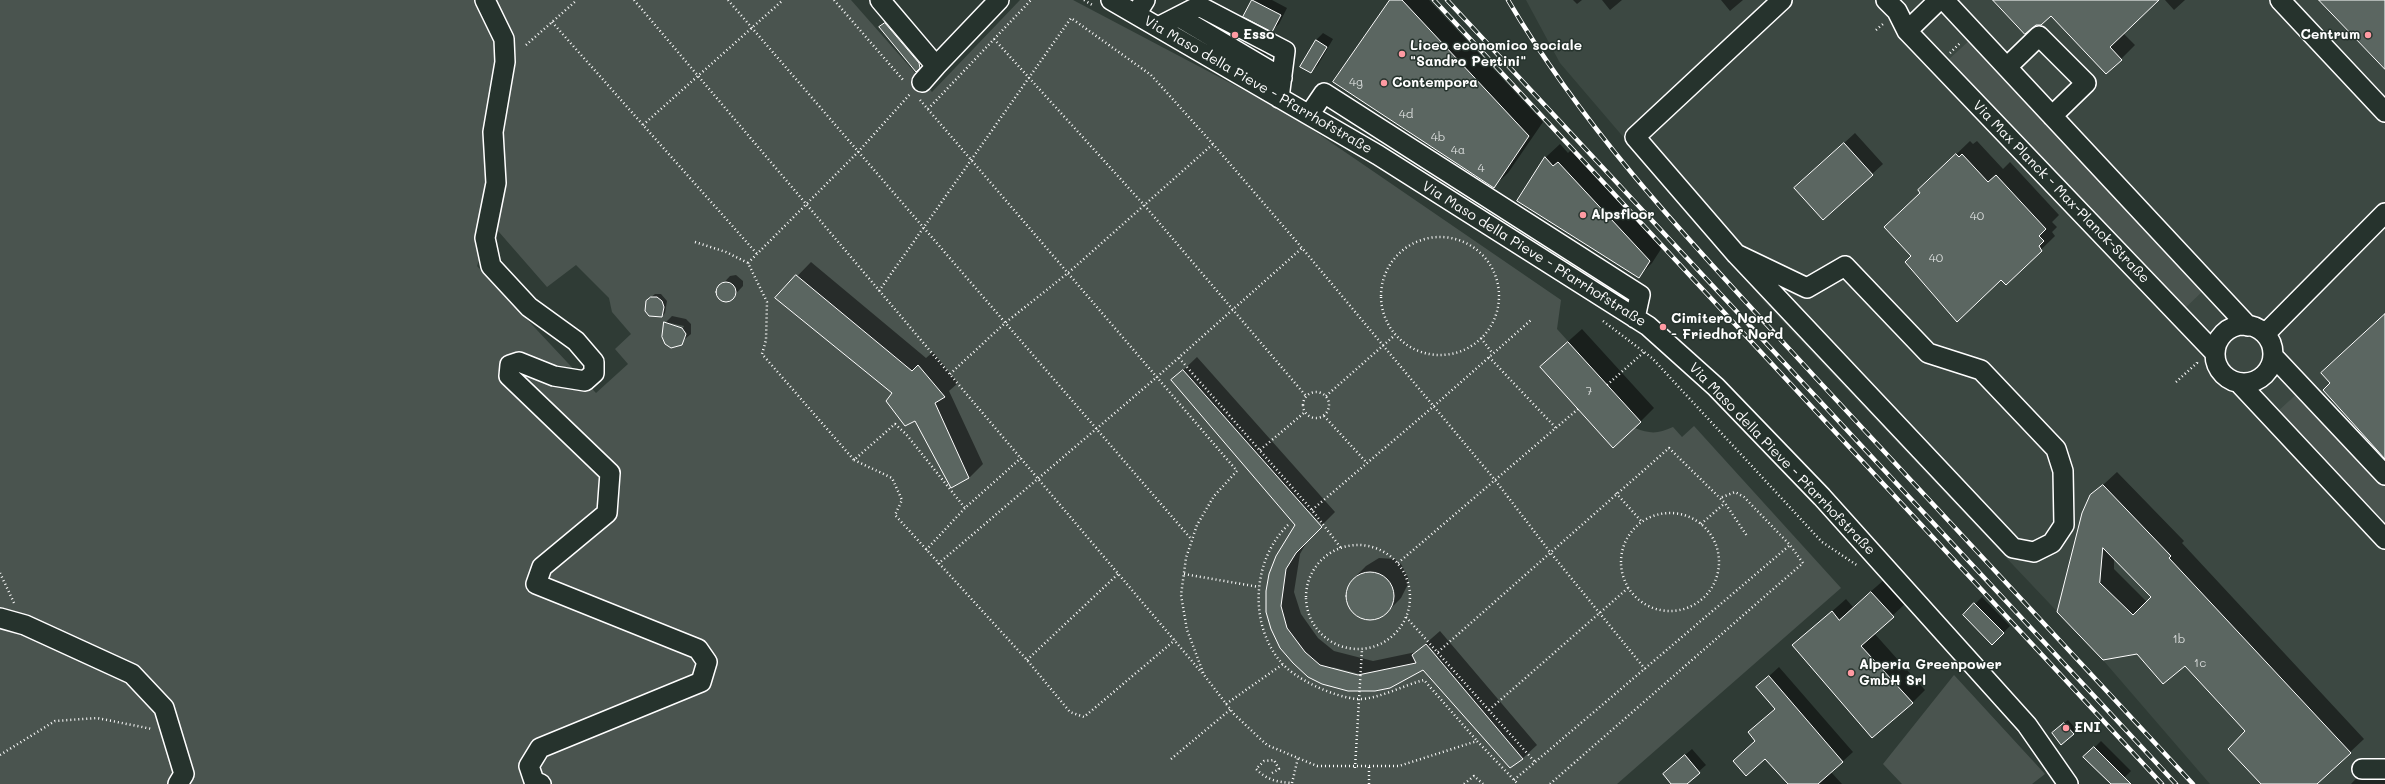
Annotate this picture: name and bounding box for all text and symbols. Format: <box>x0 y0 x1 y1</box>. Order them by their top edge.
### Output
street label: Via Maso della Pieve - Pfarrhofstraße <box>1141 13 1375 157</box>
place label: Esso <box>1243 27 1275 43</box>
place label: Centrum <box>2301 27 2360 43</box>
marker: Esso <box>1230 30 1240 40</box>
marker: Centrum <box>2363 30 2373 40</box>
place label: Liceo economico sociale "Sandro Pertini" <box>1410 38 1582 70</box>
marker: Liceo economico sociale "Sandro Pertini" <box>1397 49 1407 59</box>
house number: 4g <box>1349 75 1363 89</box>
place label: Contempora <box>1392 75 1478 91</box>
marker: Contempora <box>1379 78 1389 88</box>
street label: Via Max Planck - Max-Planck-Straße <box>1969 97 2153 287</box>
house number: 4d <box>1399 107 1413 121</box>
house number: 4b <box>1431 130 1445 144</box>
house number: 4a <box>1451 143 1465 157</box>
house number: 4 <box>1477 161 1485 175</box>
street label: Via Maso della Pieve - Pfarrhofstraße <box>1419 178 1649 330</box>
place label: Alpsfloor <box>1591 207 1654 223</box>
house number: 40 <box>1970 209 1984 223</box>
marker: Alpsfloor <box>1578 210 1588 220</box>
house number: 40 <box>1929 251 1943 265</box>
place label: Cimitero Nord - Friedhof Nord <box>1671 311 1783 344</box>
marker: Cimitero Nord - Friedhof Nord <box>1658 322 1668 332</box>
street label: Via Maso della Pieve - Pfarrhofstraße <box>1685 359 1879 559</box>
house number: 7 <box>1586 384 1592 398</box>
house number: 1b <box>2172 632 2186 646</box>
house number: 1c <box>2194 656 2206 670</box>
place label: Alperia Greenpower GmbH Srl <box>1859 657 2002 690</box>
marker: Alperia Greenpower GmbH Srl <box>1846 668 1856 678</box>
place label: ENI <box>2074 720 2101 736</box>
marker: ENI <box>2061 723 2071 733</box>

